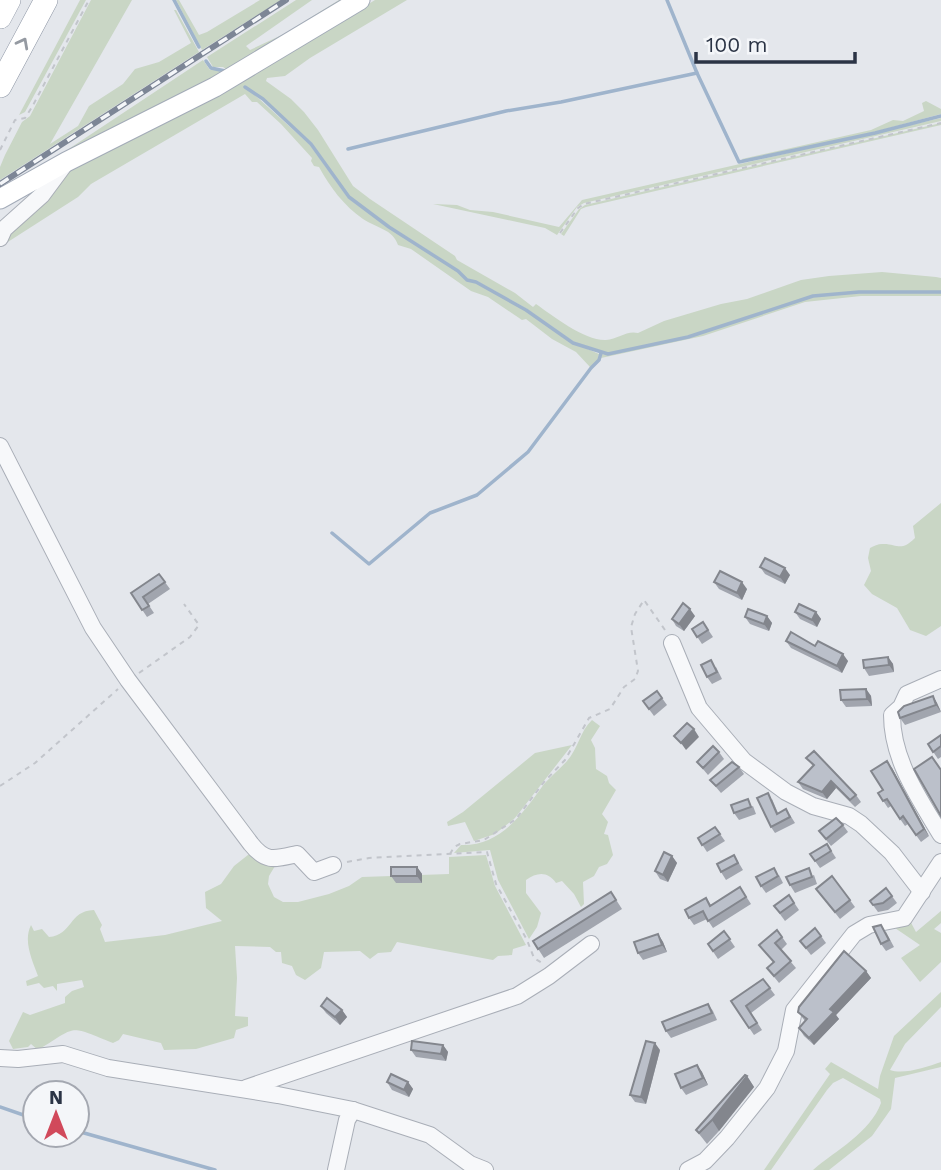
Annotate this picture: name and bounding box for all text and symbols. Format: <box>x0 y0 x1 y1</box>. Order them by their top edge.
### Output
scale bar <box>696 21 855 65</box>
text: 100 m <box>706 32 768 57</box>
one-way arrow <box>15 38 28 50</box>
north arrow <box>21 1079 91 1149</box>
text: N <box>49 1086 63 1109</box>

